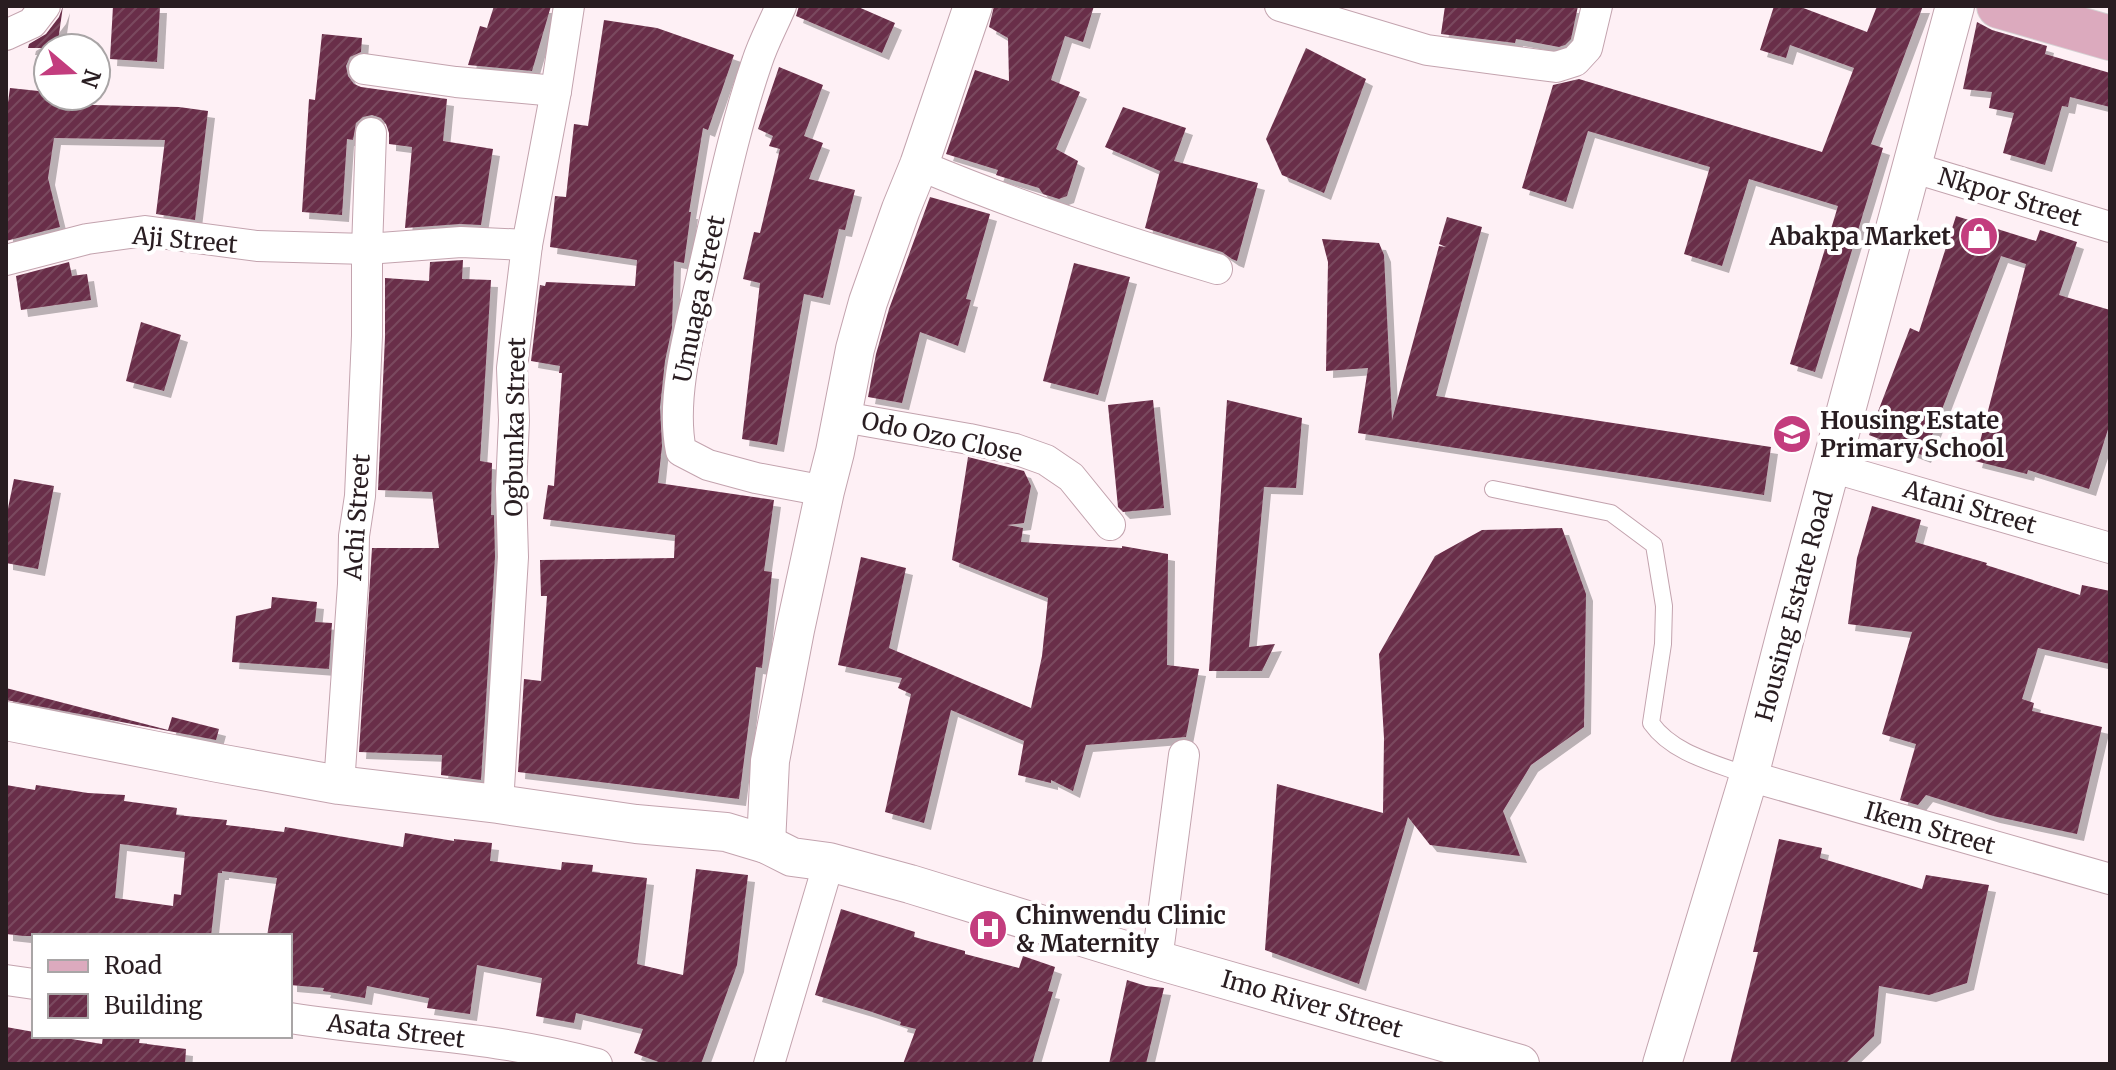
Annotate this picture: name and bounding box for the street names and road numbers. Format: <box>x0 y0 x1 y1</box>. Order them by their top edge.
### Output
street label: Nkpor Street <box>1935 160 2086 234</box>
street label: Umuaga Street <box>666 212 732 385</box>
street label: Aji Street <box>130 220 240 260</box>
street label: Ogbunka Street <box>498 336 532 517</box>
street label: Odo Ozo Close <box>859 405 1025 469</box>
street label: Achi Street <box>337 452 377 582</box>
street label: Atani Street <box>1899 473 2041 541</box>
street label: Housing Estate Road <box>1748 487 1840 725</box>
street label: Ikem Street <box>1861 795 1999 862</box>
street label: Imo River Street <box>1218 963 1407 1045</box>
street label: Asata Street <box>324 1007 467 1055</box>

